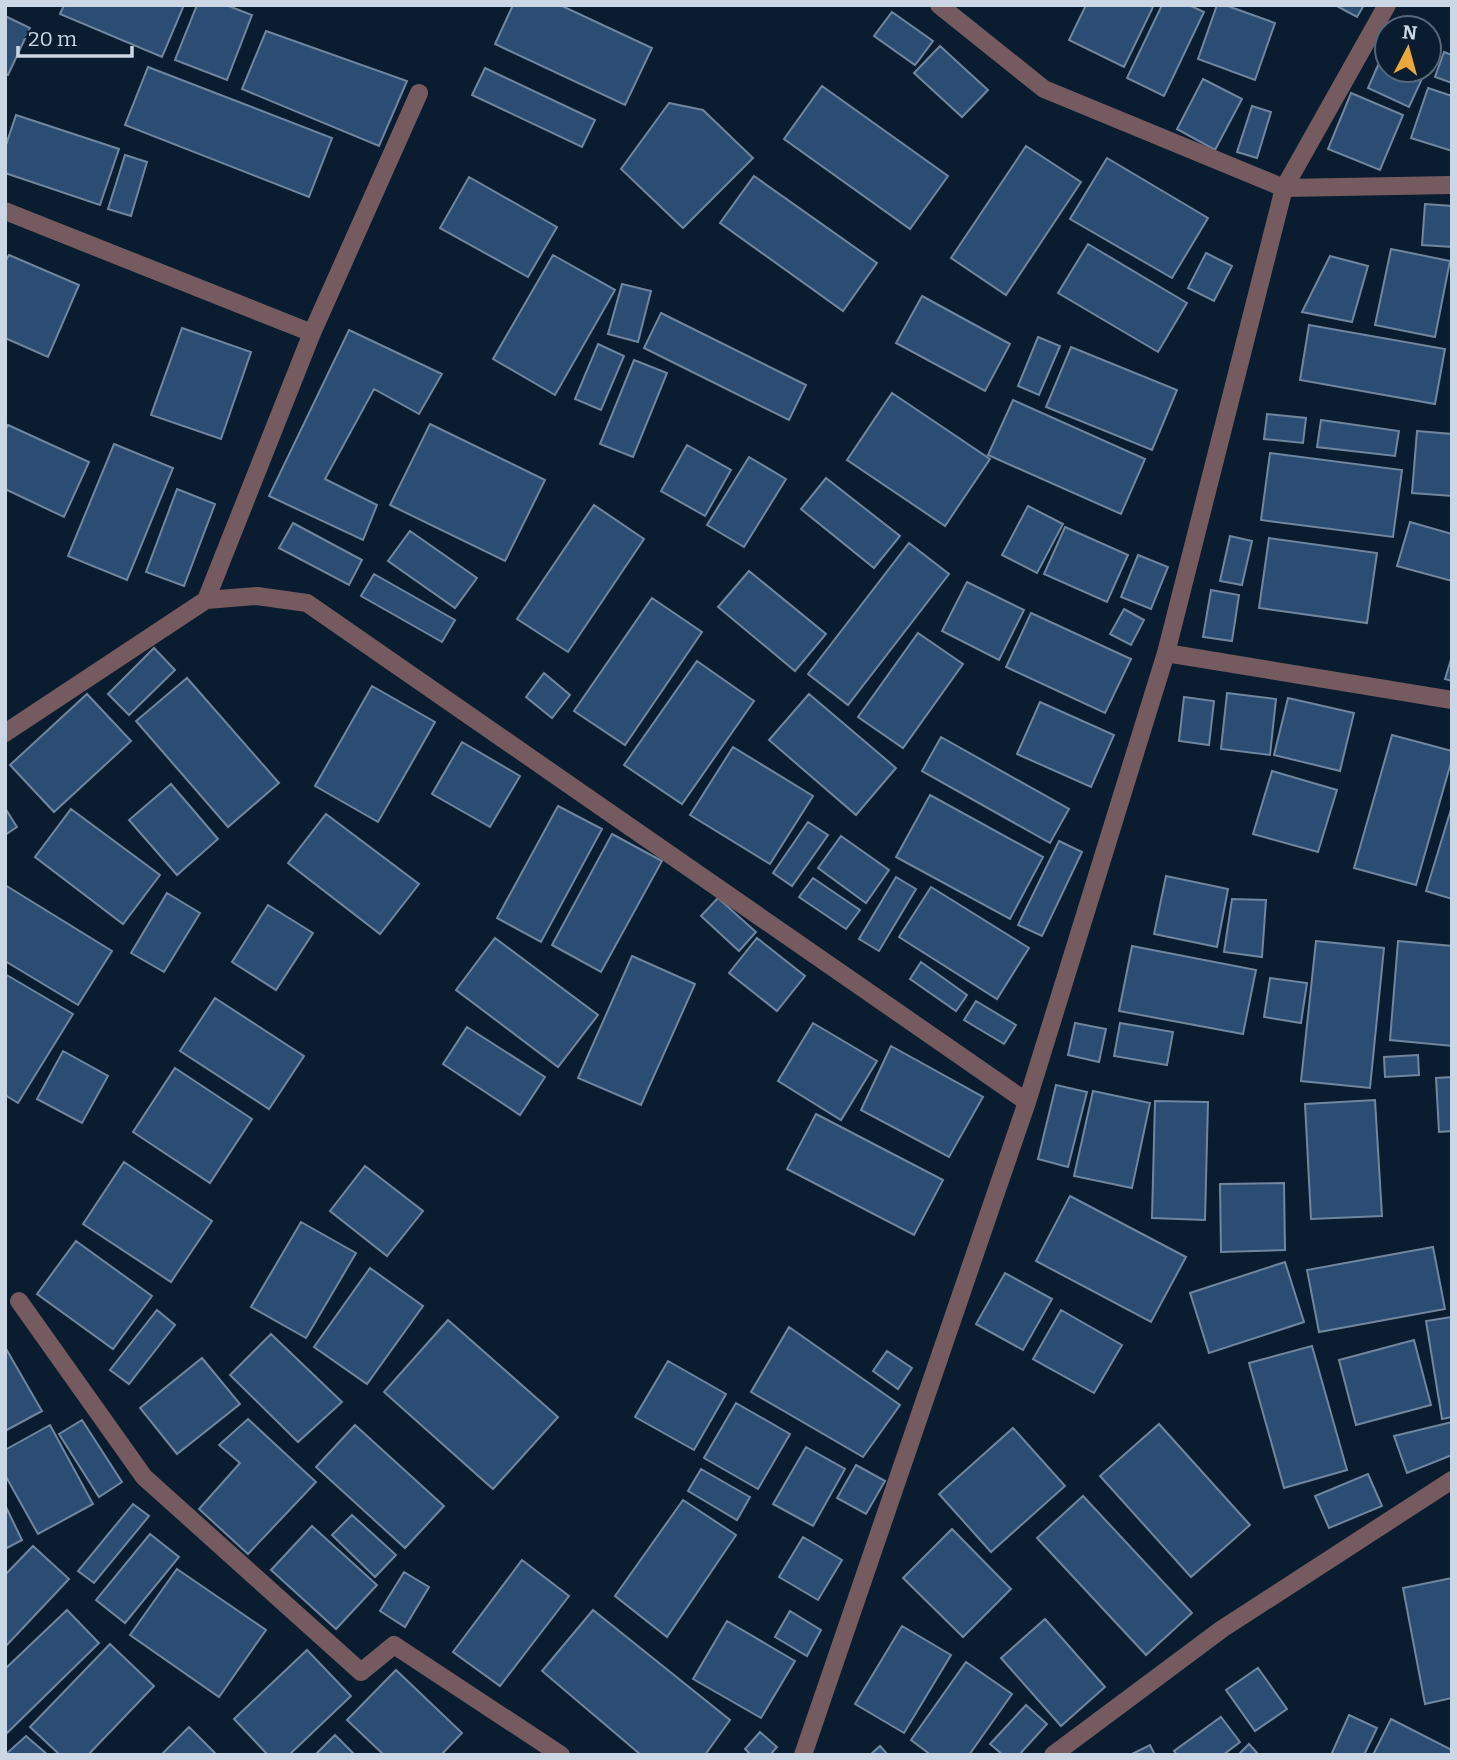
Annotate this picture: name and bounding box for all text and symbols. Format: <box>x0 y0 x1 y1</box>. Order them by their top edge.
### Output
scale bar <box>18 14 131 58</box>
north arrow <box>1373 14 1443 84</box>
text: N <box>1401 20 1419 45</box>
text: 20 m <box>28 26 77 52</box>

